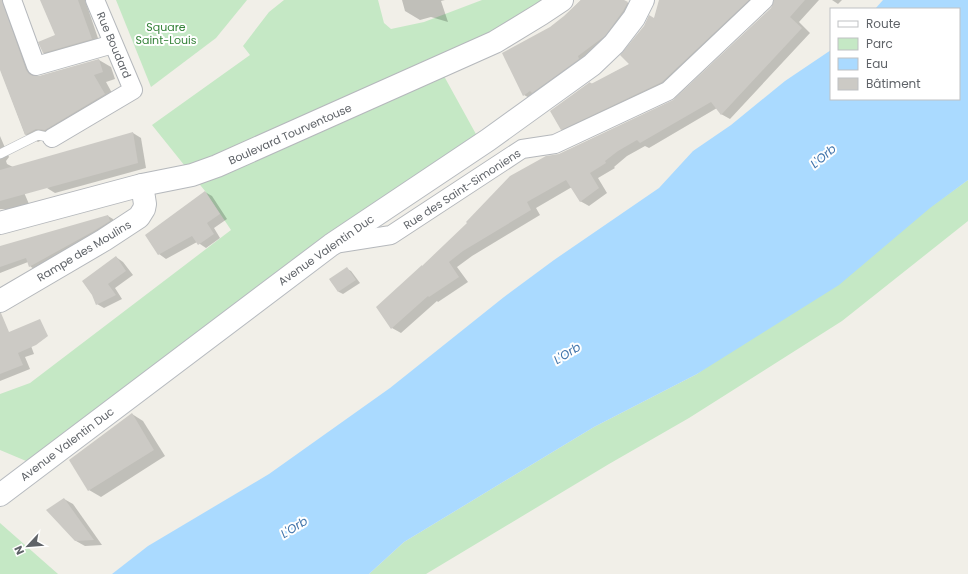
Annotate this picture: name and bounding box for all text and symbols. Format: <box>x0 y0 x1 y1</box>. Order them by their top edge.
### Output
legend <box>830 8 960 100</box>
street label: Rue Boudard <box>93 9 135 81</box>
text: Route <box>866 15 900 32</box>
park label: Square Saint-Louis <box>136 19 197 48</box>
text: Parc <box>866 35 893 52</box>
text: Eau <box>866 55 888 72</box>
text: Bâtiment <box>866 75 921 92</box>
street label: Boulevard Tourventouse <box>226 100 354 168</box>
water label: L'Orb <box>806 140 840 172</box>
street label: Rue des Saint-Simoniens <box>400 145 524 233</box>
street label: Avenue Valentin Duc <box>275 211 377 289</box>
street label: Rampe des Moulins <box>34 216 134 285</box>
water label: L'Orb <box>550 338 584 368</box>
street label: Avenue Valentin Duc <box>17 403 118 485</box>
water label: L'Orb <box>277 512 311 542</box>
north arrow <box>8 526 48 566</box>
text: N <box>10 543 28 558</box>

